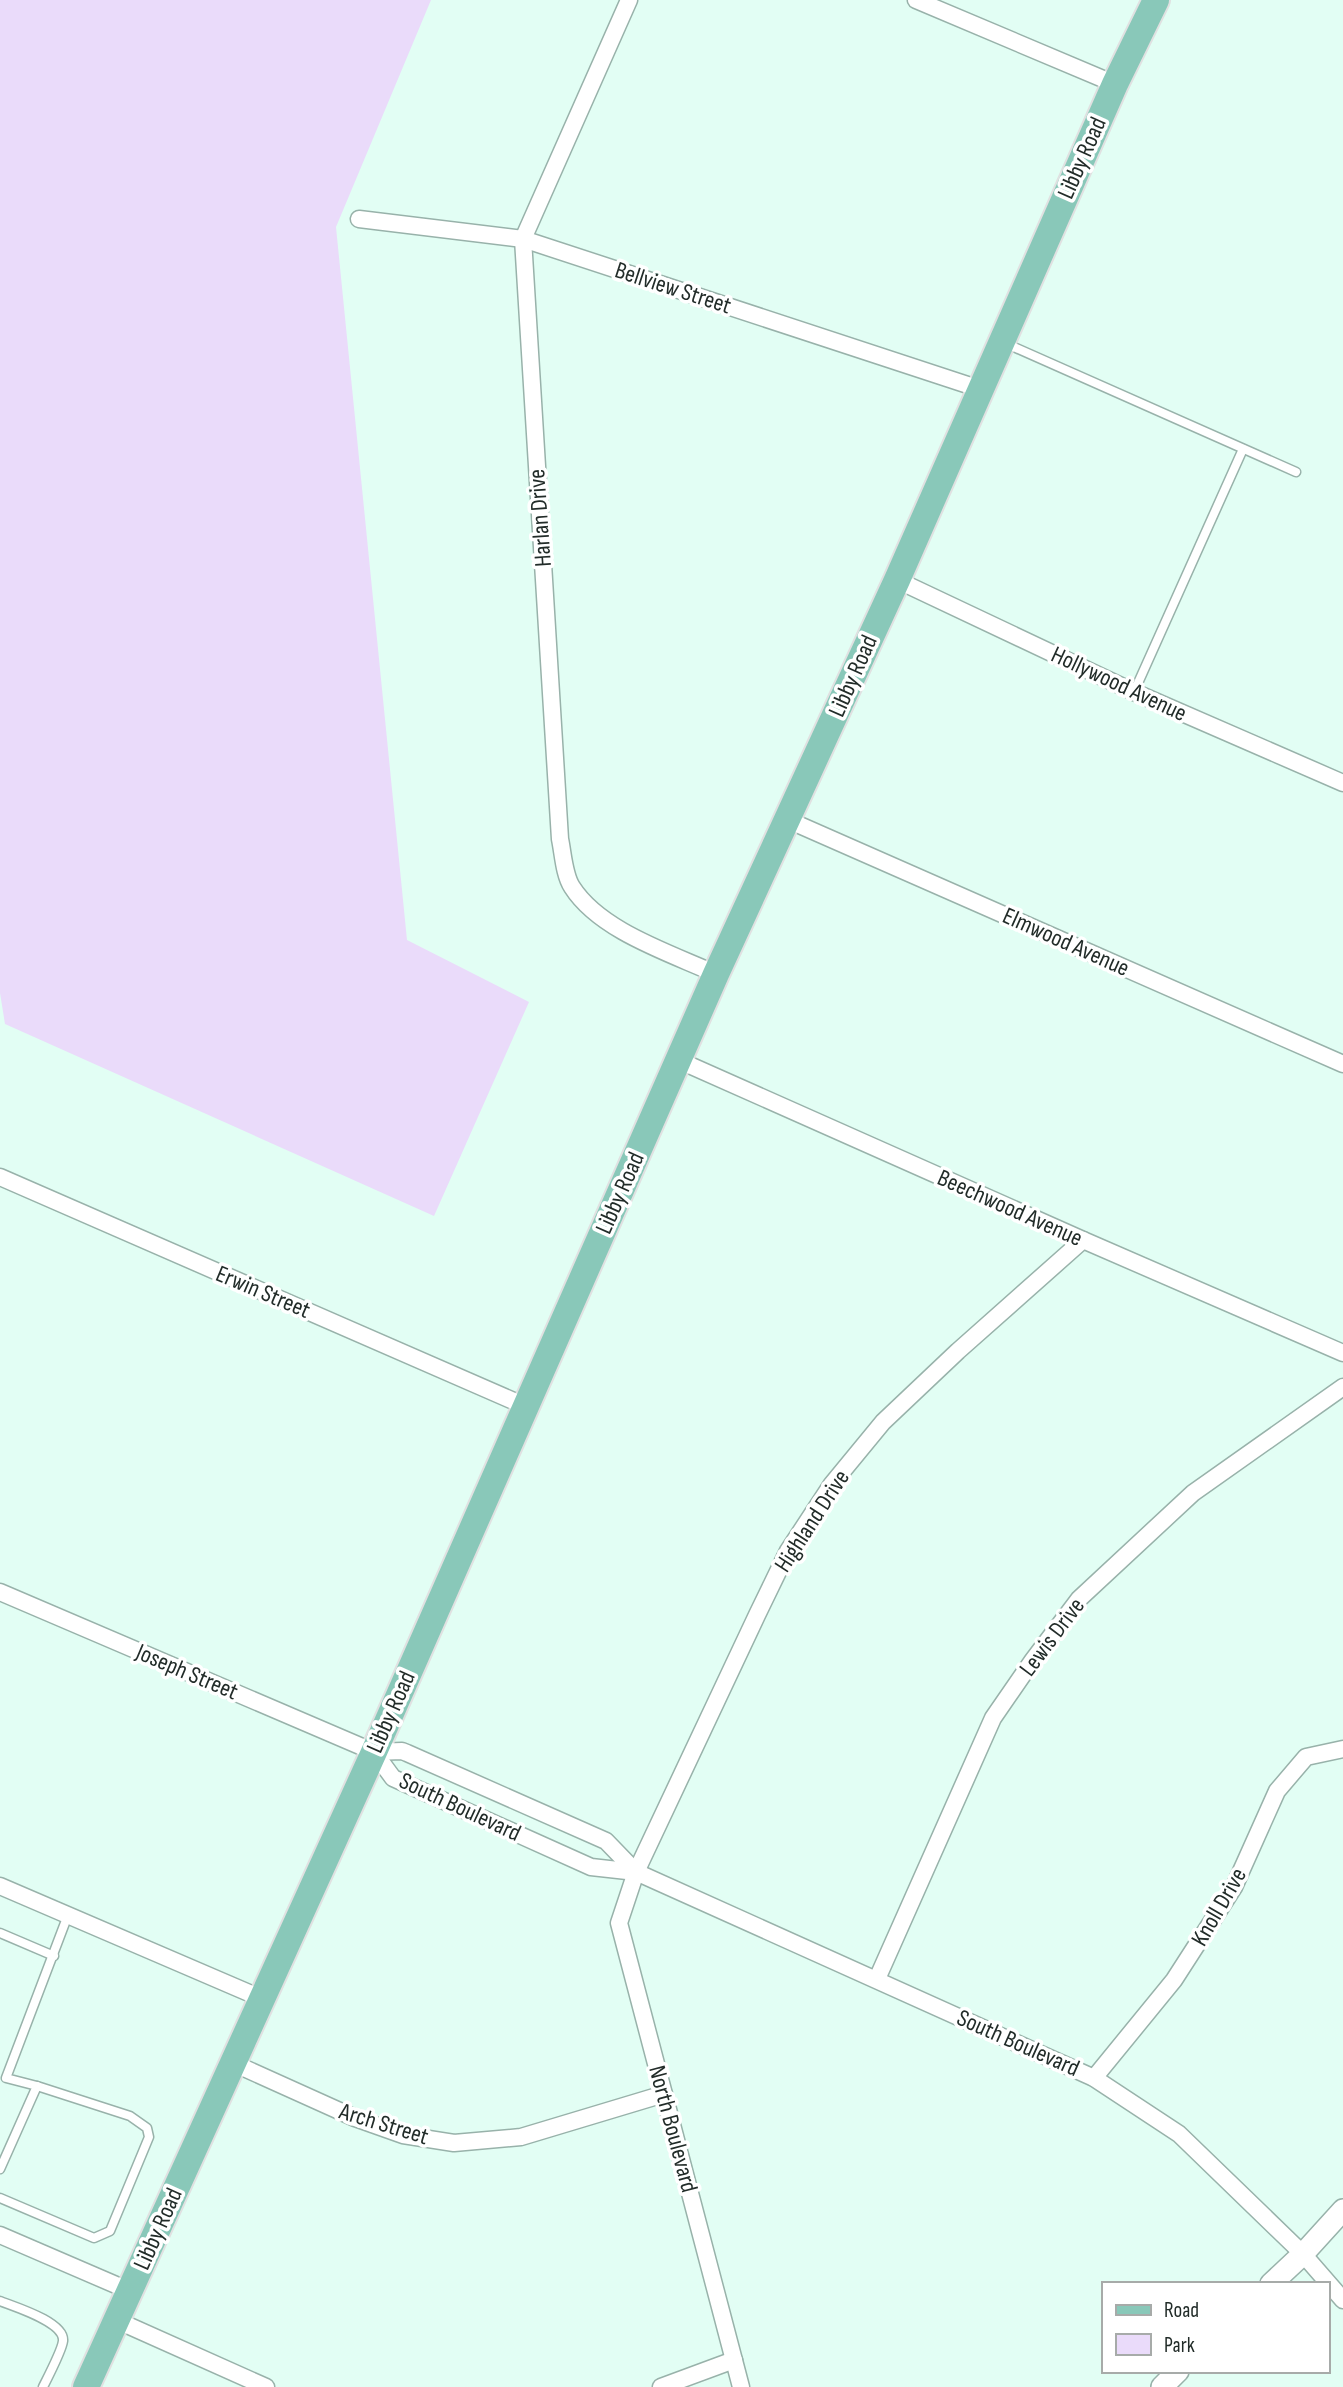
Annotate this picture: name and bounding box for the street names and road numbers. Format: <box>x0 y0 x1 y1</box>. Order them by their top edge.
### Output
street label: Libby Road <box>1051 113 1113 203</box>
street label: Bellview Street <box>611 256 735 320</box>
street label: Harlan Drive <box>522 468 558 568</box>
street label: Libby Road <box>822 631 884 721</box>
street label: Hollywood Avenue <box>1047 640 1191 728</box>
street label: Elmwood Avenue <box>998 901 1134 983</box>
street label: Libby Road <box>589 1148 651 1238</box>
street label: Beechwood Avenue <box>933 1163 1087 1253</box>
street label: Erwin Street <box>211 1259 315 1325</box>
street label: Highland Drive <box>768 1464 856 1578</box>
street label: Lewis Drive <box>1013 1592 1091 1682</box>
street label: Joseph Street <box>131 1637 242 1706</box>
street label: Libby Road <box>360 1667 422 1757</box>
street label: South Boulevard <box>395 1766 525 1848</box>
street label: Knoll Drive <box>1185 1863 1253 1951</box>
street label: South Boulevard <box>952 2003 1084 2083</box>
street label: North Boulevard <box>642 2062 704 2196</box>
street label: Arch Street <box>335 2096 432 2151</box>
street label: Libby Road <box>127 2184 189 2274</box>

